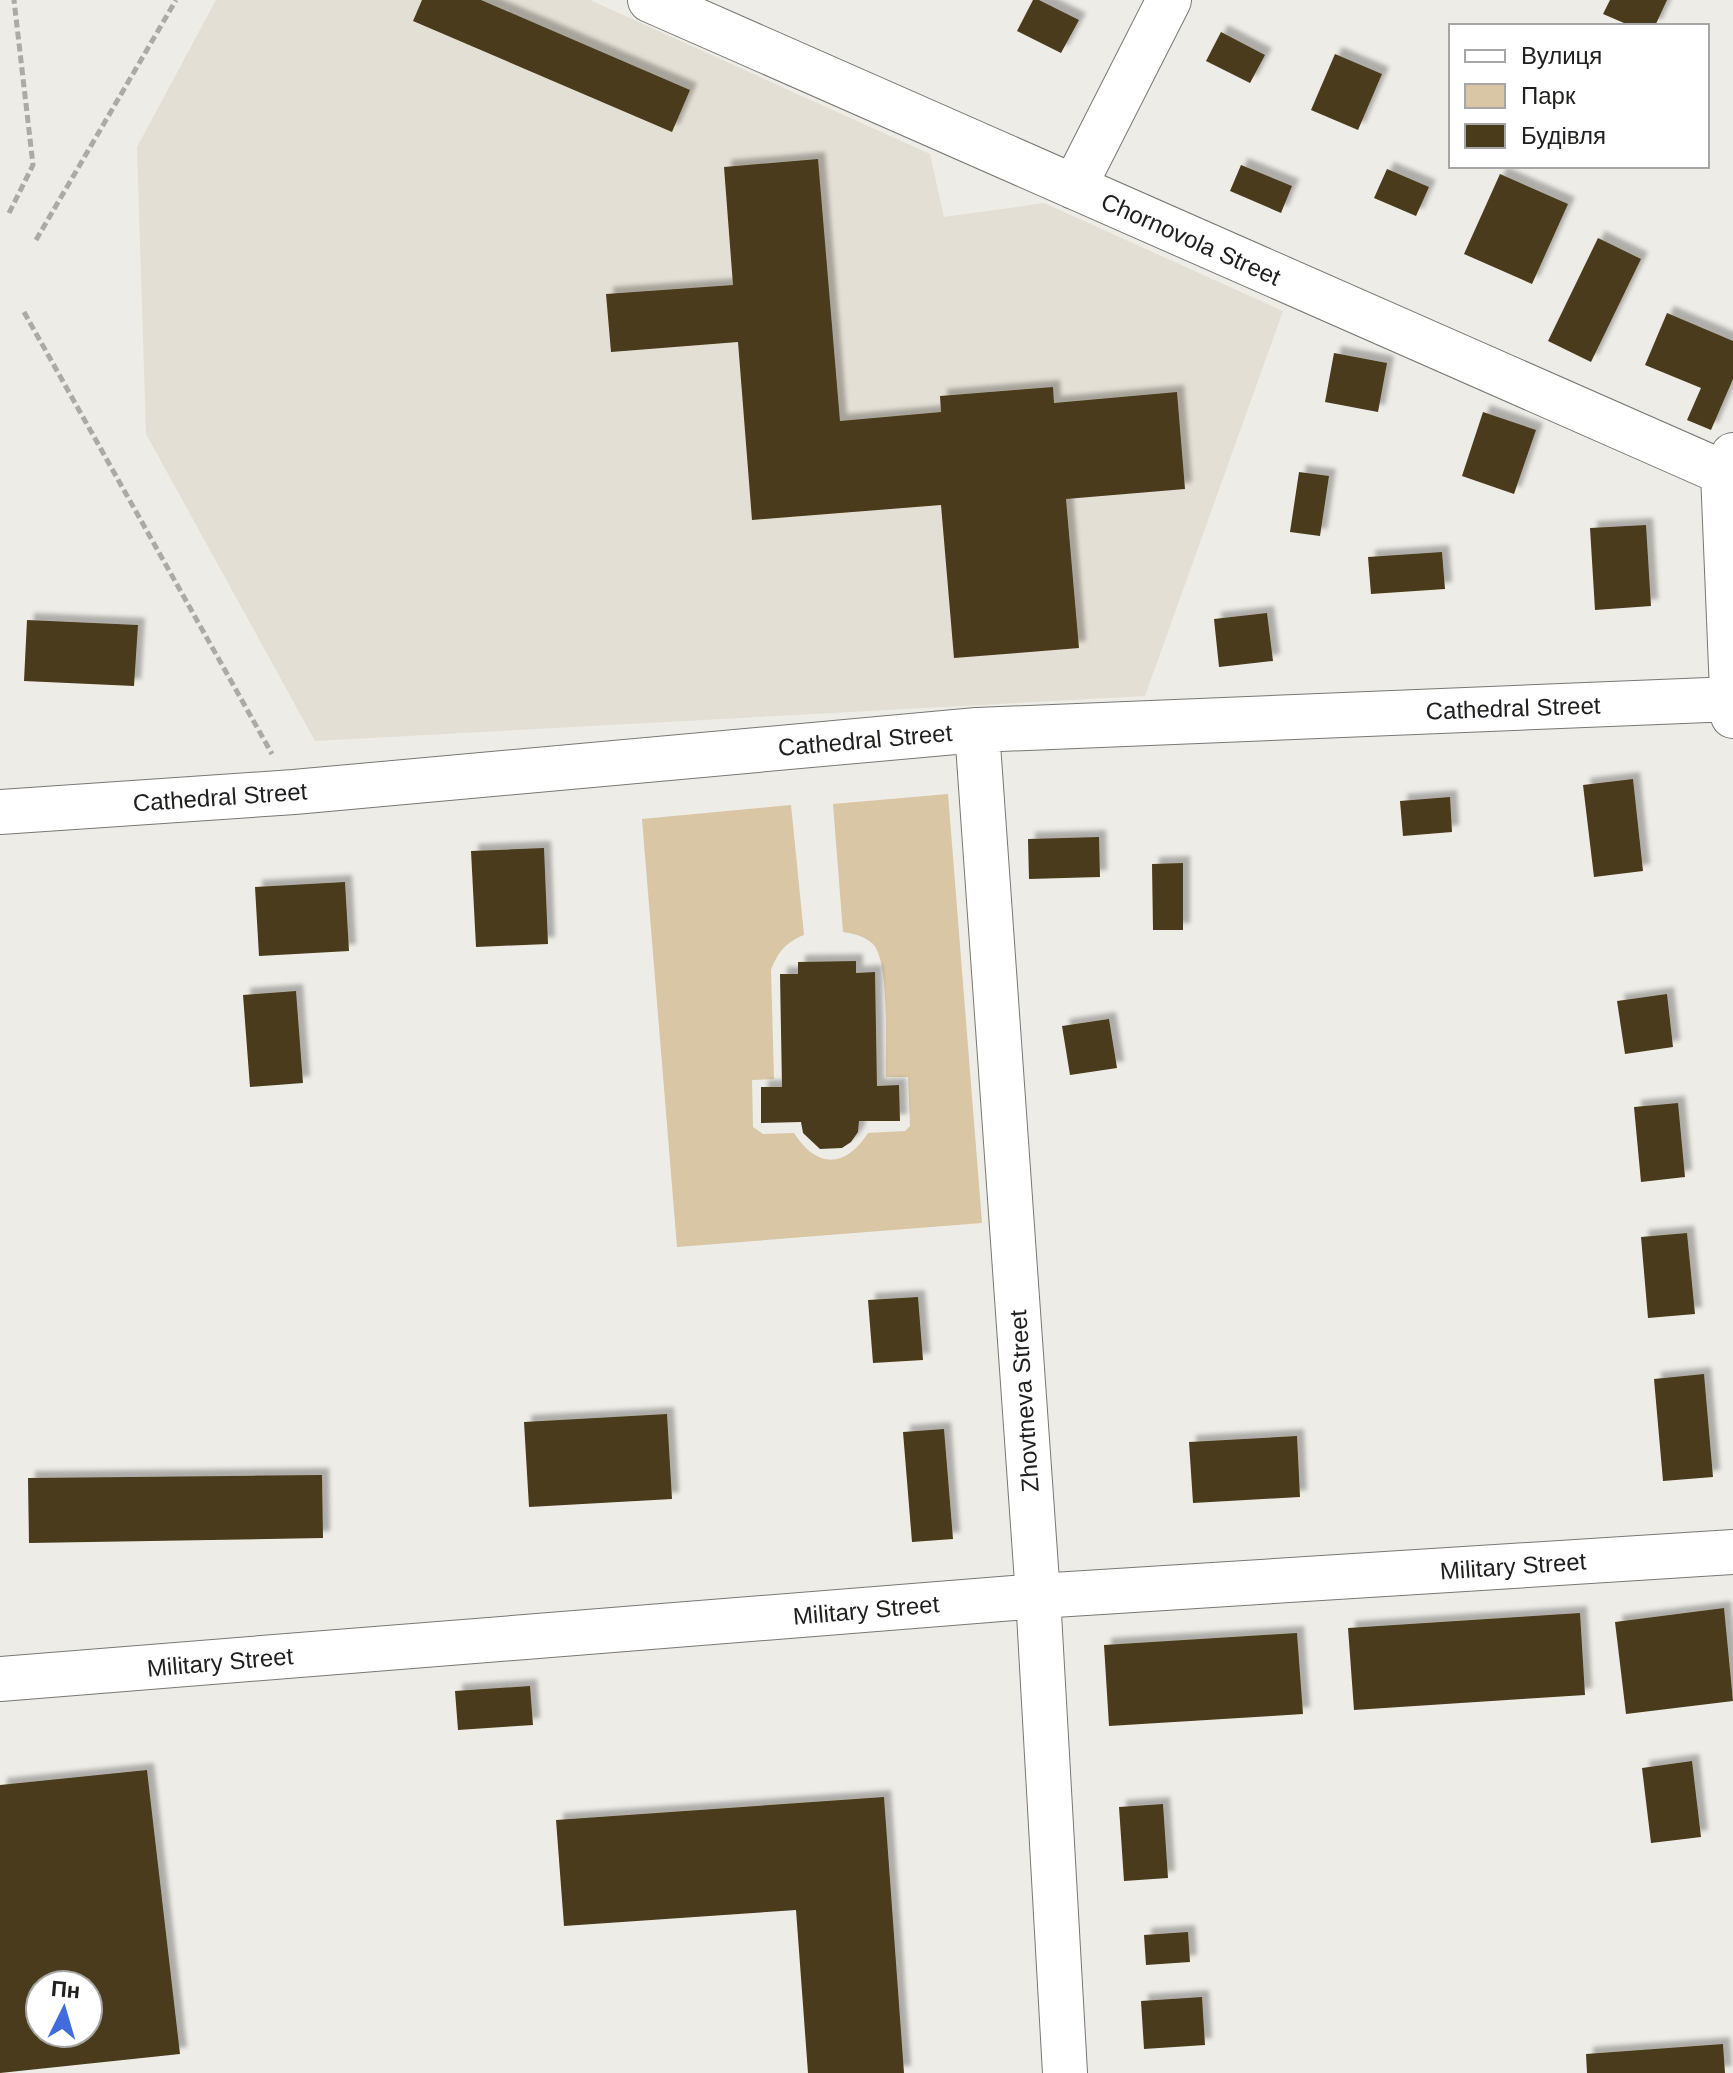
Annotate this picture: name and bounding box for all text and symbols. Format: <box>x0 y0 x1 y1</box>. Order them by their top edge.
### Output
legend <box>1449 24 1709 168</box>
text: Вулиця <box>1521 42 1602 69</box>
text: Парк <box>1521 82 1576 109</box>
text: Будівля <box>1521 122 1606 149</box>
street label: Chornovola Street <box>1097 187 1285 291</box>
street label: Cathedral Street <box>1425 691 1601 725</box>
street label: Cathedral Street <box>777 719 954 761</box>
street label: Cathedral Street <box>132 777 308 817</box>
street label: Zhovtneva Street <box>1004 1309 1044 1493</box>
street label: Military Street <box>1439 1547 1587 1585</box>
street label: Military Street <box>792 1590 941 1630</box>
street label: Military Street <box>146 1642 295 1682</box>
north arrow <box>24 1969 104 2049</box>
text: Пн <box>50 1976 81 2003</box>

